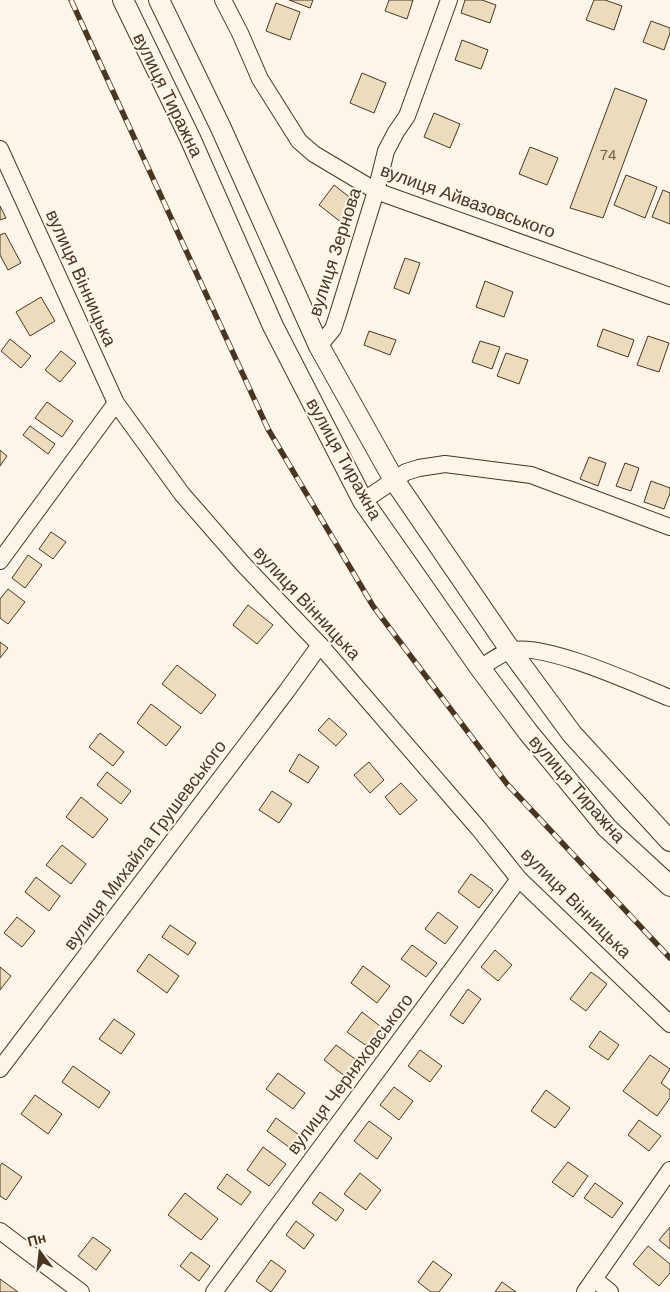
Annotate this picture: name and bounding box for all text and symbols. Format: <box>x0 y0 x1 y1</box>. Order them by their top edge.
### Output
street label: вулиця Тиражна <box>129 30 207 161</box>
house number: 74 <box>600 146 616 163</box>
street label: вулиця Айвазовського <box>378 160 558 242</box>
street label: вулиця Зернова <box>305 184 365 319</box>
street label: вулиця Вінницька <box>42 207 120 350</box>
street label: вулиця Тиражна <box>302 395 386 524</box>
street label: вулиця Вінницька <box>249 542 365 664</box>
street label: вулиця Тиражна <box>525 731 630 847</box>
street label: вулиця Михайла Грушевського <box>60 736 230 954</box>
street label: вулиця Вінницька <box>517 844 636 963</box>
street label: вулиця Черняховського <box>283 990 417 1158</box>
north arrow <box>15 1227 65 1277</box>
text: Пн <box>26 1229 48 1250</box>

